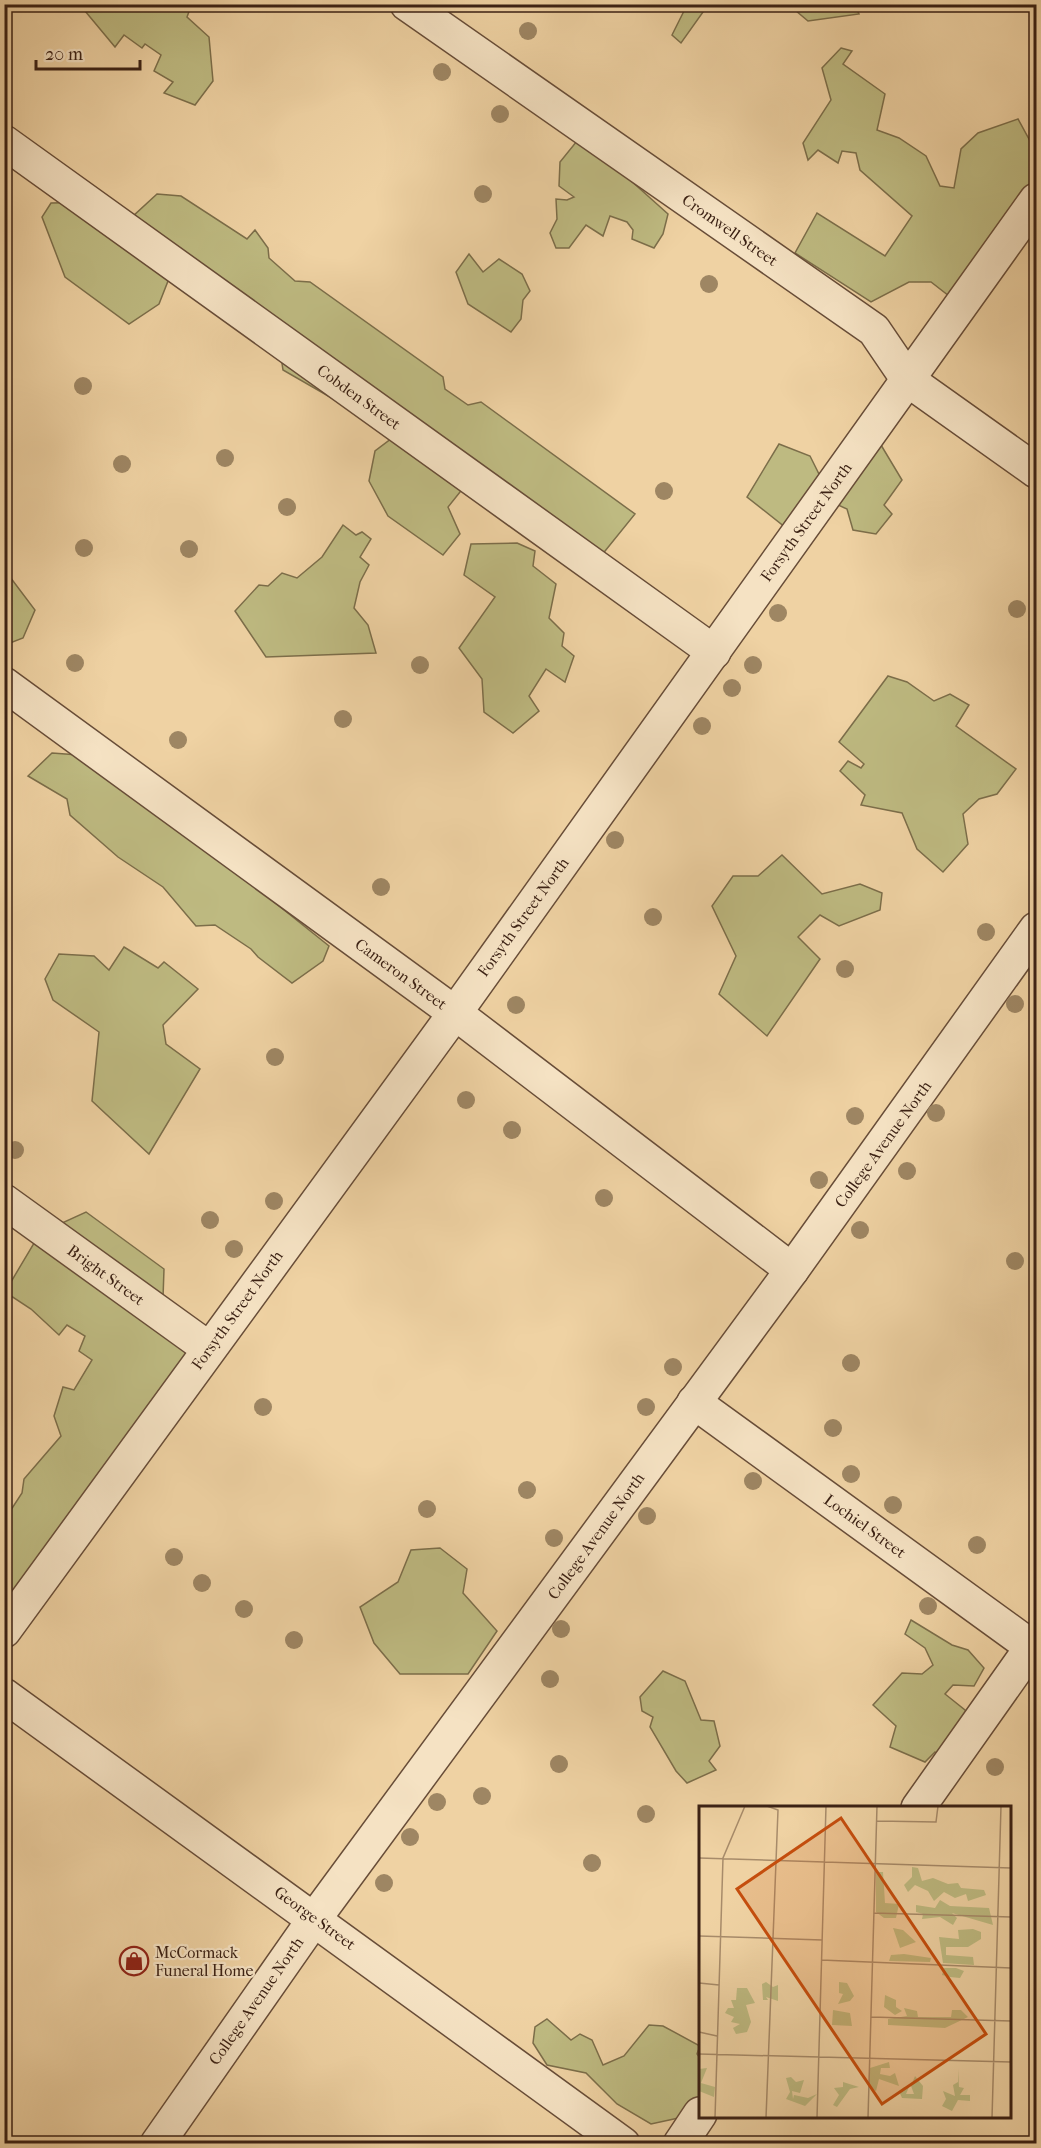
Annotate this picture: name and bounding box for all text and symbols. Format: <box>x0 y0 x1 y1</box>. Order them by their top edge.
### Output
scale bar <box>36 33 140 71</box>
text: 20 m <box>45 44 83 65</box>
street label: Cromwell Street <box>679 190 782 270</box>
street label: Cobden Street <box>313 360 405 434</box>
street label: Forsyth Street North <box>756 459 856 585</box>
street label: Forsyth Street North <box>473 854 573 980</box>
street label: Cameron Street <box>351 934 451 1014</box>
street label: College Avenue North <box>831 1077 935 1211</box>
street label: Bright Street <box>64 1241 148 1309</box>
street label: Forsyth Street North <box>187 1247 287 1373</box>
street label: College Avenue North <box>544 1469 648 1603</box>
street label: Lochiel Street <box>820 1490 910 1562</box>
inset map <box>699 1806 1011 2118</box>
street label: George Street <box>271 1882 360 1954</box>
street label: College Avenue North <box>205 1933 307 2069</box>
place label: McCormack Funeral Home <box>155 1943 254 1980</box>
shop icon: McCormack Funeral Home <box>118 1945 150 1977</box>

